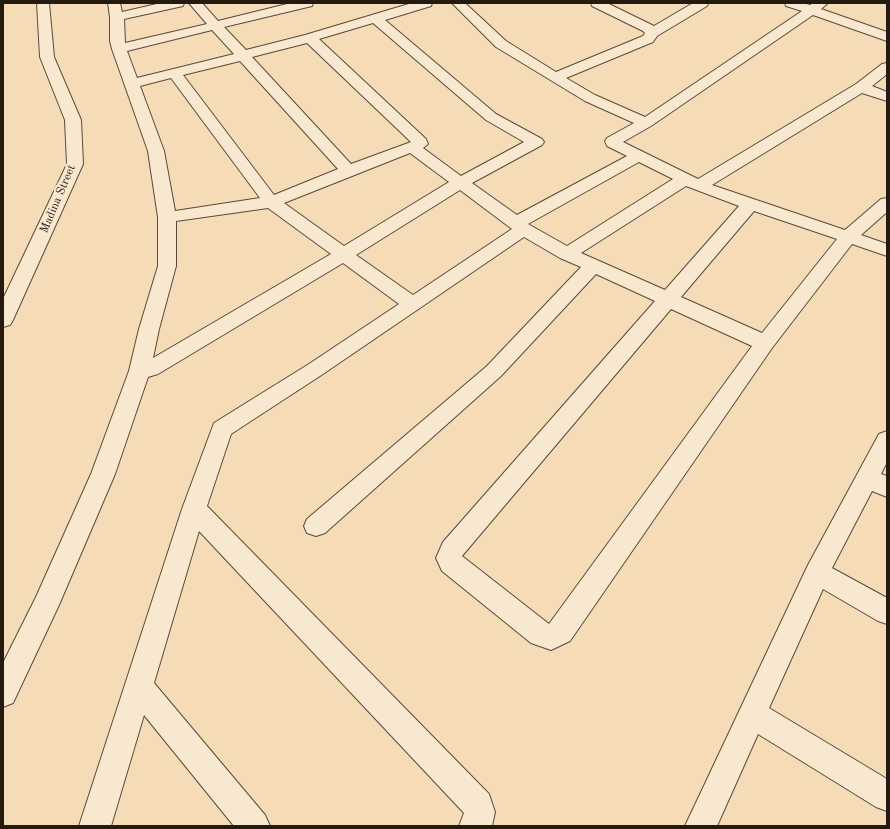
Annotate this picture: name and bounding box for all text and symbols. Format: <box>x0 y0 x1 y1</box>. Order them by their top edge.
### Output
street label: Madina Street <box>37 163 79 235</box>

